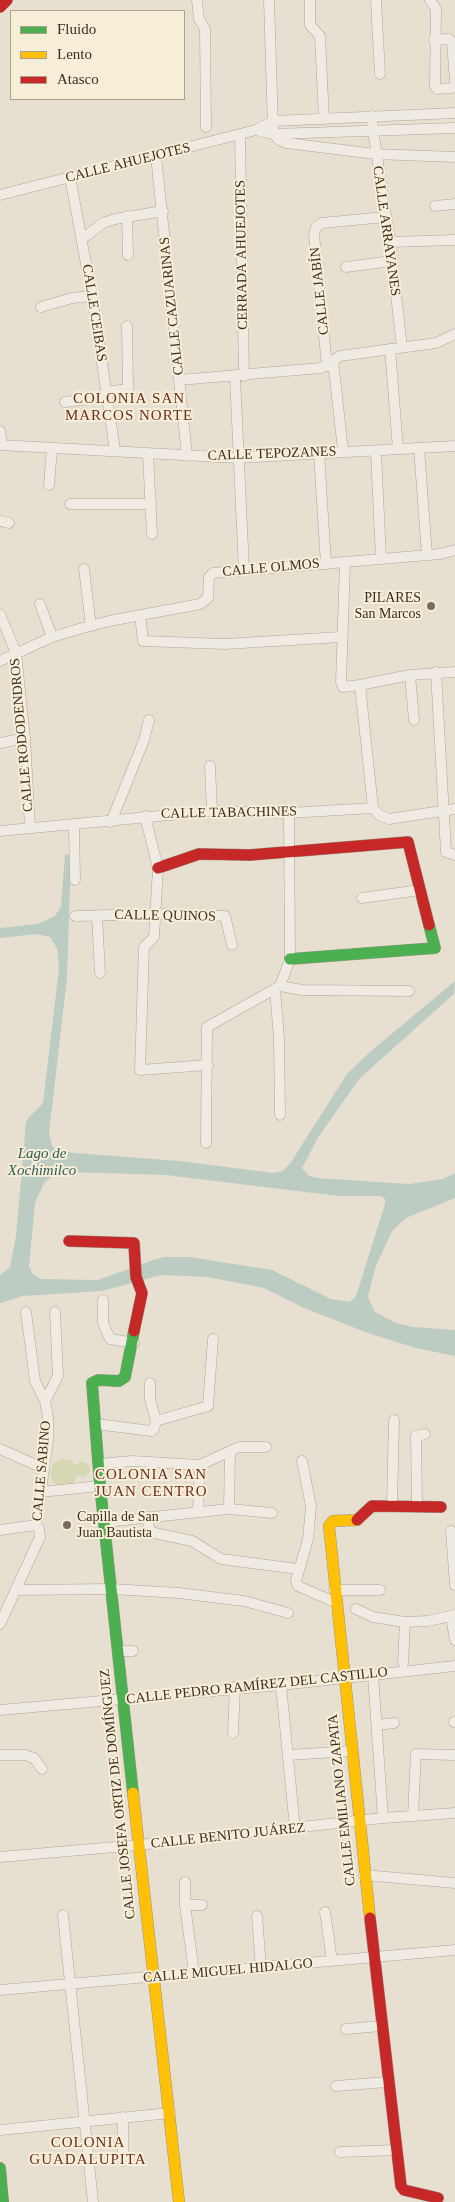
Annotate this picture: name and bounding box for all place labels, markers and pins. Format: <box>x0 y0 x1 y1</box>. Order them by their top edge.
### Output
place label: PILARES San Marcos <box>355 590 421 622</box>
marker: PILARES San Marcos <box>425 600 437 612</box>
place label: Capilla de San Juan Bautista <box>77 1509 159 1541</box>
marker: Capilla de San Juan Bautista <box>61 1519 73 1531</box>

